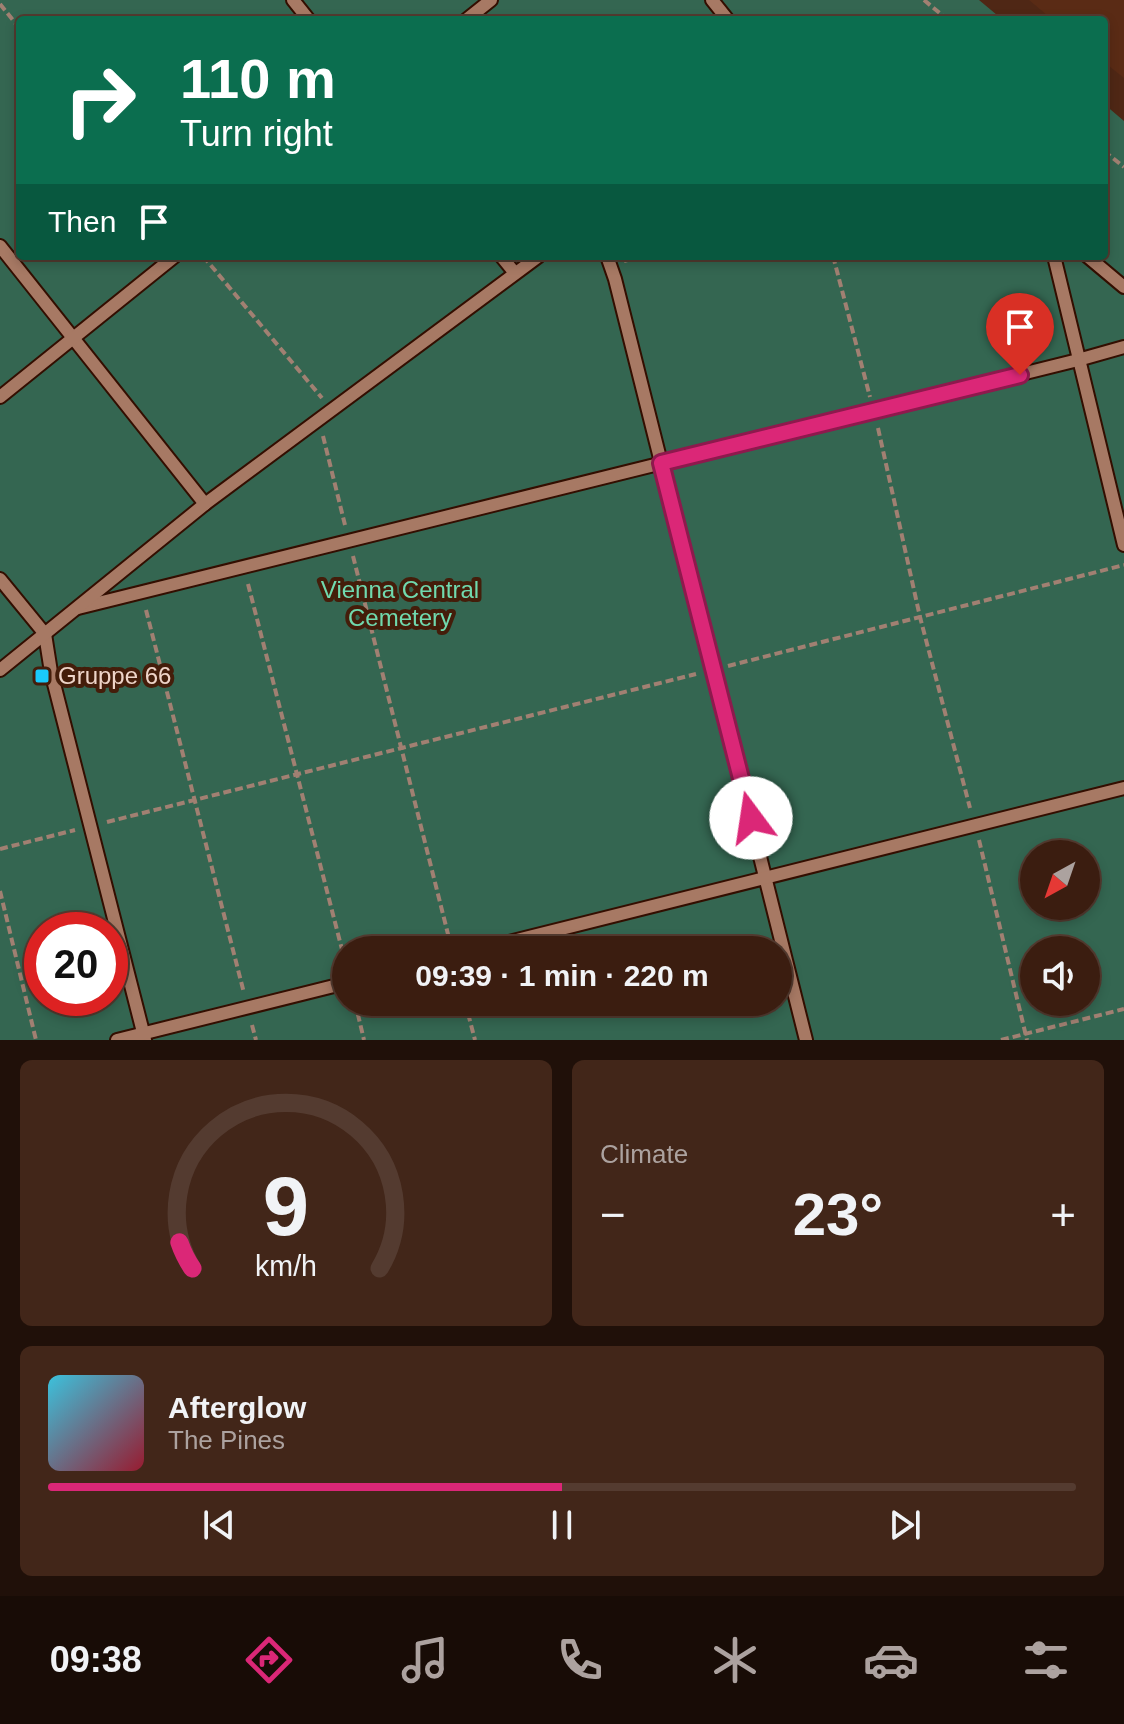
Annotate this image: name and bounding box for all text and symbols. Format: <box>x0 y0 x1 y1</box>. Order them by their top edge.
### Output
text: 110 m <box>180 47 336 110</box>
icon: right <box>48 48 152 152</box>
text: Turn right <box>180 113 333 154</box>
icon: arrive <box>132 200 176 244</box>
text: Then <box>48 205 116 238</box>
pin <box>986 293 1054 375</box>
icon: arrive <box>998 305 1042 349</box>
park label: Vienna Central Cemetery <box>321 576 479 631</box>
place label: Gruppe 66 <box>58 662 171 689</box>
marker: Gruppe 66 <box>33 667 51 685</box>
position arrow <box>709 776 793 860</box>
north arrow <box>1020 840 1100 920</box>
map controls <box>1020 840 1100 1016</box>
speed limit sign: 20 <box>24 912 128 1016</box>
button: sound <box>1020 936 1100 1016</box>
text: 09:39 · 1 min · 220 m <box>415 959 709 992</box>
text: Climate <box>600 1139 688 1169</box>
text: 9 <box>263 1160 309 1253</box>
text: 23° <box>793 1181 883 1248</box>
text: − <box>600 1190 626 1239</box>
text: + <box>1050 1190 1076 1239</box>
text: km/h <box>255 1250 317 1282</box>
text: Afterglow <box>168 1391 306 1424</box>
text: The Pines <box>168 1425 285 1455</box>
icon: previous <box>197 1503 241 1547</box>
icon: pause <box>540 1503 584 1547</box>
icon: next <box>883 1503 927 1547</box>
icon: directions <box>241 1632 297 1688</box>
icon: music <box>397 1632 453 1688</box>
icon: phone <box>552 1632 608 1688</box>
icon: climate <box>707 1632 763 1688</box>
icon: car <box>863 1632 919 1688</box>
icon: filters <box>1018 1632 1074 1688</box>
text: 09:38 <box>50 1639 142 1680</box>

